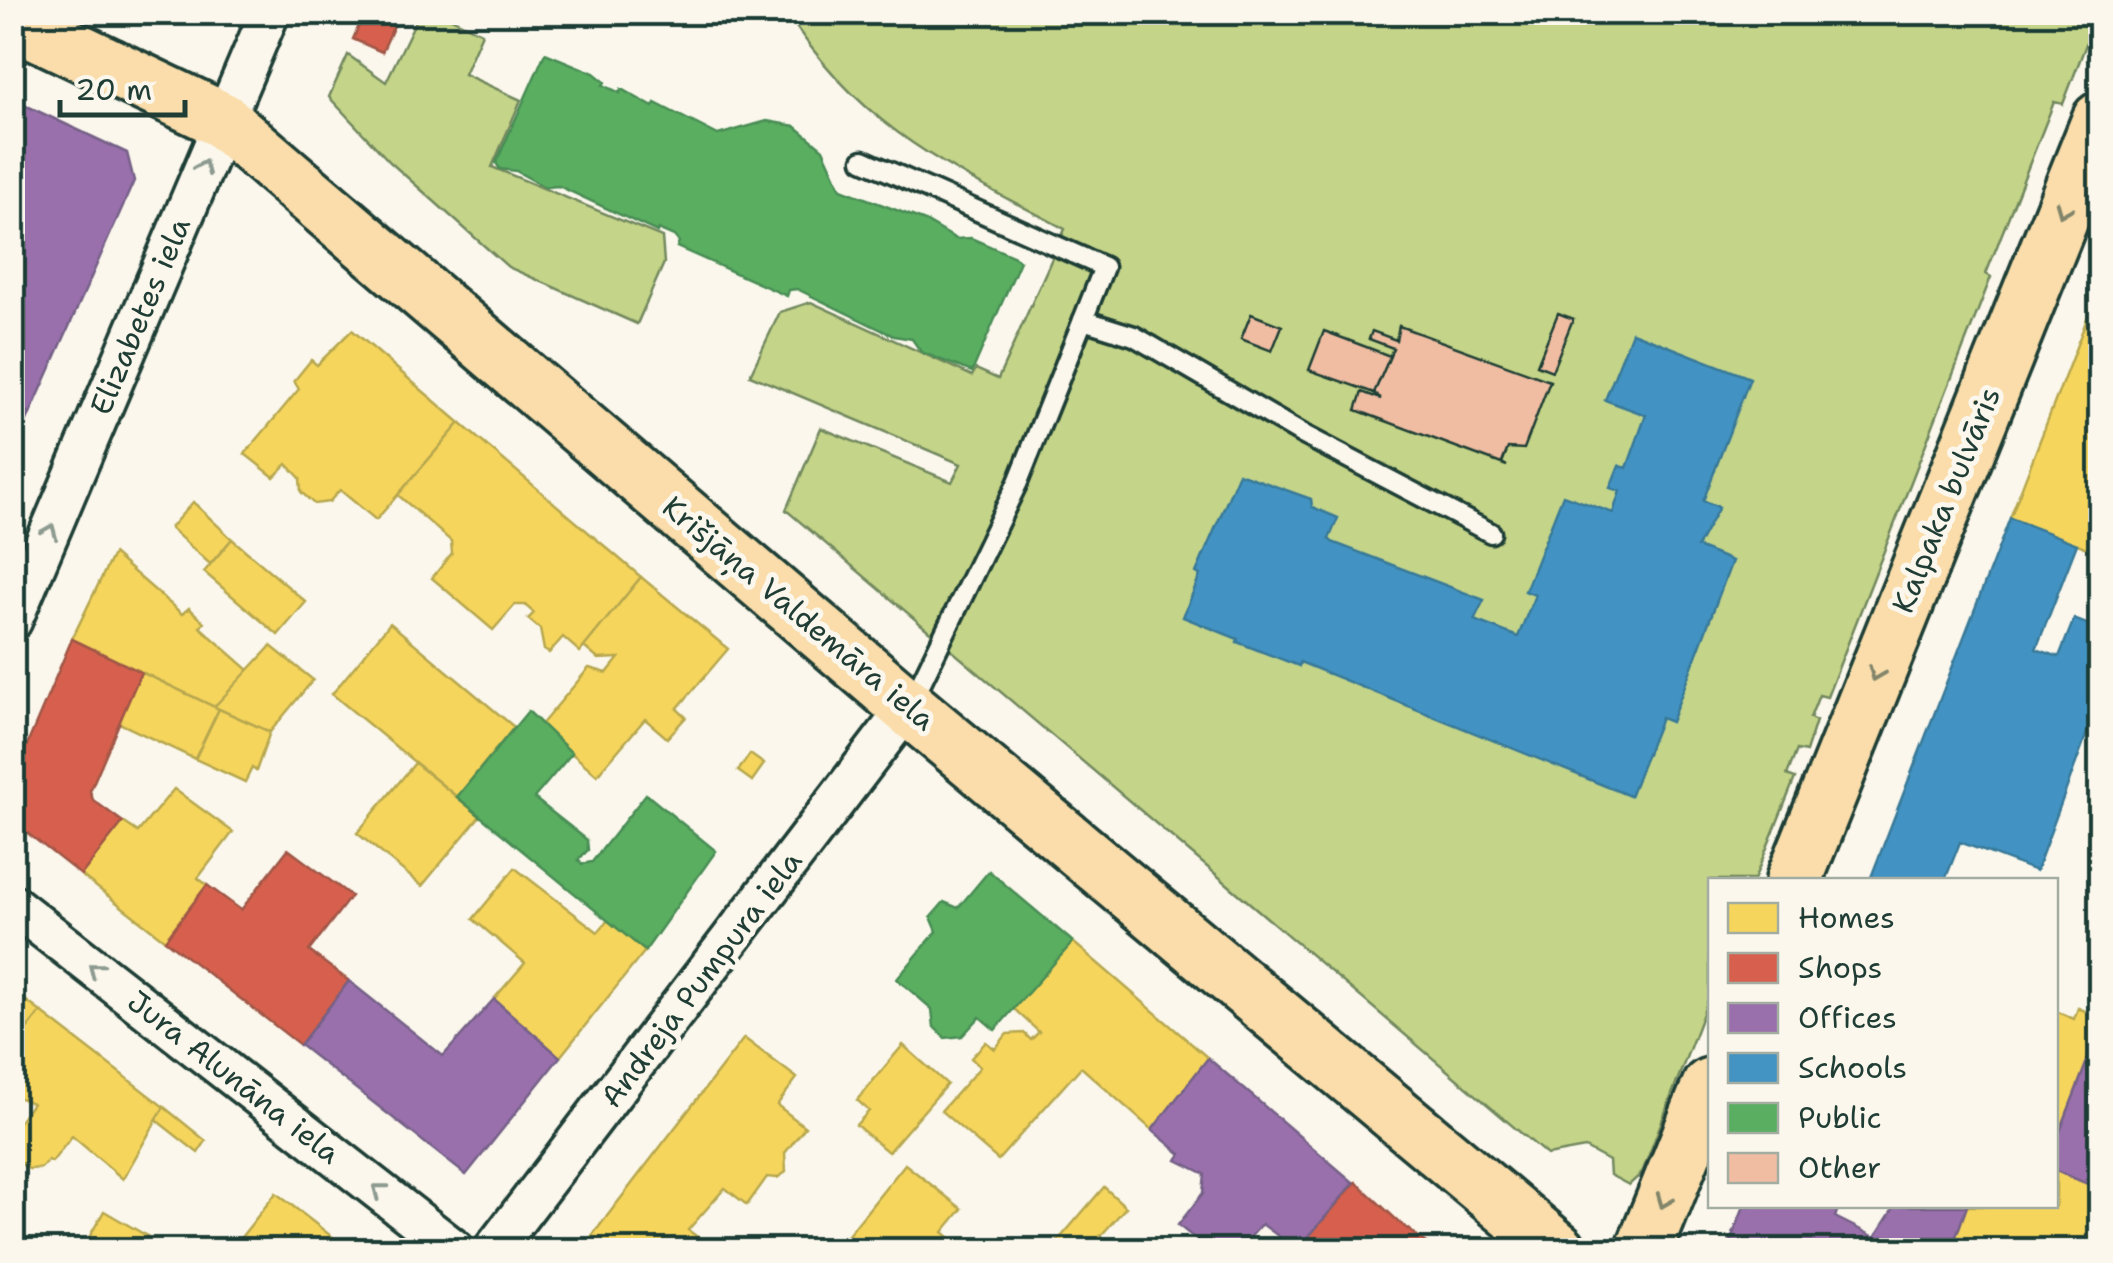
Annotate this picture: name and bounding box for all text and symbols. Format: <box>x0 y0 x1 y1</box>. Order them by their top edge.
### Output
scale bar <box>60 55 185 117</box>
text: 20 m <box>75 69 152 110</box>
one-way arrow <box>191 159 211 177</box>
one-way arrow <box>2054 200 2074 218</box>
street label: Elizabetes iela <box>80 211 200 421</box>
street label: Kalpaka bulvāris <box>1882 381 2010 619</box>
street label: Krišjāņa Valdemāra iela <box>654 486 945 740</box>
one-way arrow <box>38 523 58 541</box>
one-way arrow <box>1868 664 1888 682</box>
street label: Andreja Pumpura iela <box>591 842 811 1116</box>
legend <box>1708 878 2058 1208</box>
text: Homes <box>1798 897 1895 938</box>
text: Shops <box>1798 947 1882 988</box>
one-way arrow <box>88 963 106 980</box>
street label: Jura Alunāna iela <box>119 981 349 1173</box>
text: Offices <box>1798 997 1897 1038</box>
text: Schools <box>1798 1047 1907 1088</box>
text: Public <box>1798 1097 1882 1138</box>
text: Other <box>1798 1147 1881 1188</box>
one-way arrow <box>372 1185 390 1202</box>
one-way arrow <box>1656 1191 1676 1208</box>

